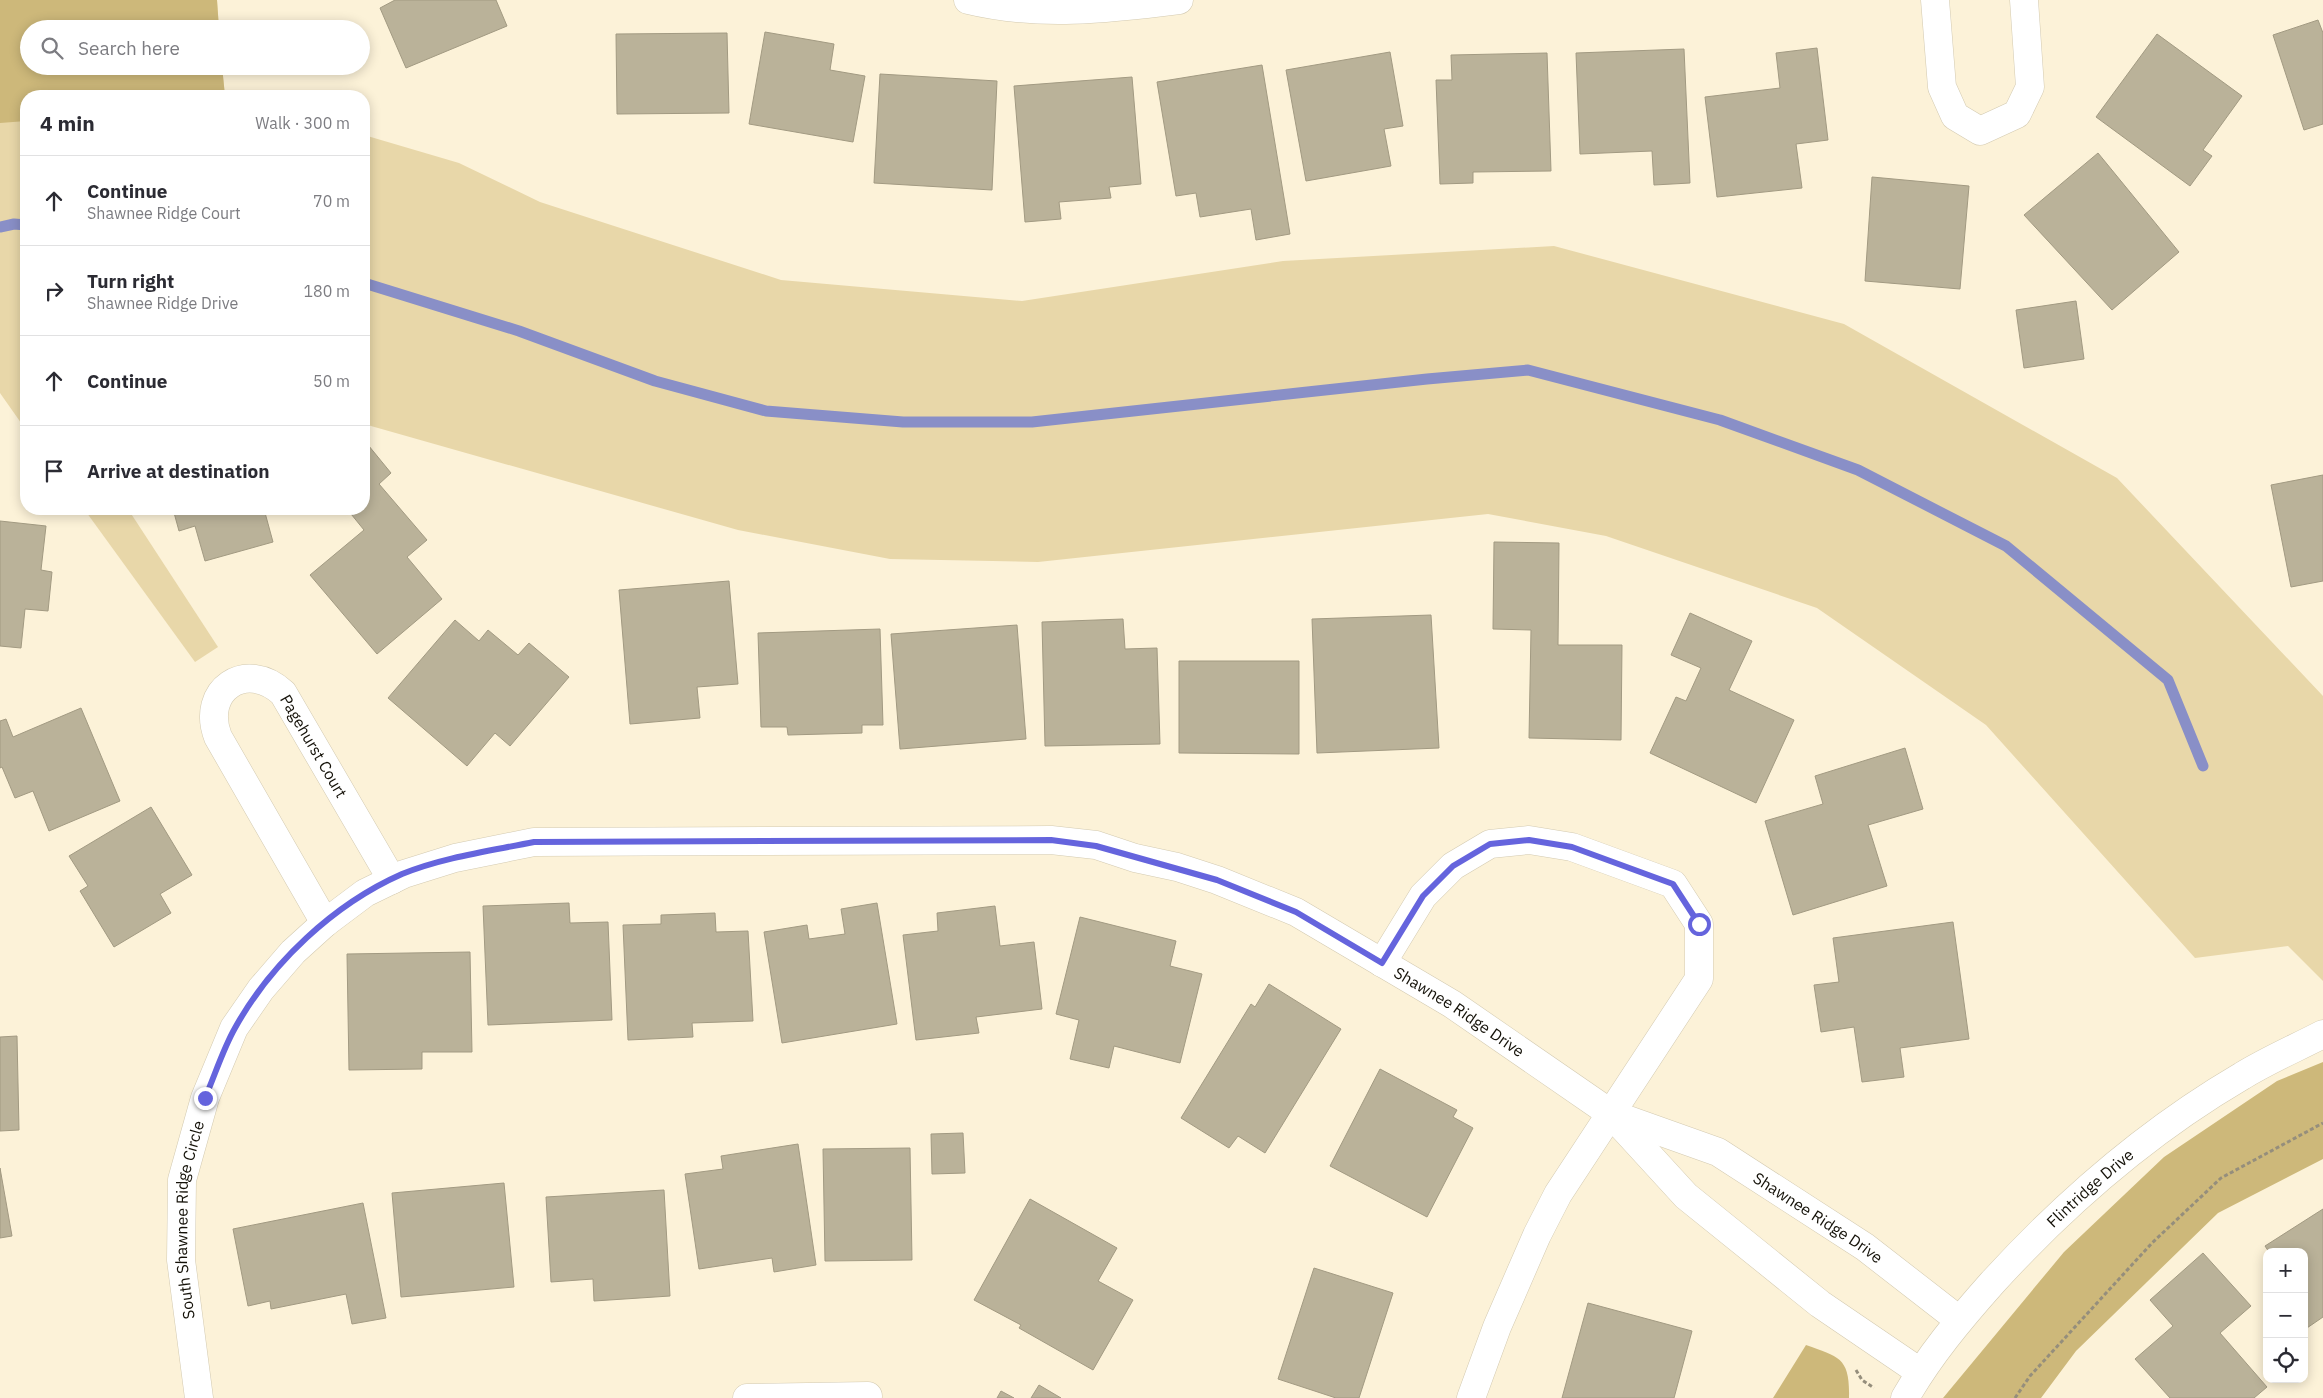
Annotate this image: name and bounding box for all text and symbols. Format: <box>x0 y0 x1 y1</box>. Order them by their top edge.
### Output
search box <box>20 20 370 75</box>
icon: search <box>38 34 66 62</box>
text: Search here <box>78 36 180 60</box>
text: 4 min <box>40 109 95 137</box>
text: Walk · 300 m <box>255 113 350 133</box>
text: Continue <box>87 179 167 203</box>
icon: ahead <box>40 187 68 215</box>
text: 70 m <box>313 191 350 211</box>
text: Shawnee Ridge Court <box>87 203 241 223</box>
text: Turn right <box>87 269 174 293</box>
icon: right <box>40 277 68 305</box>
text: 180 m <box>303 281 350 301</box>
text: Shawnee Ridge Drive <box>87 293 238 313</box>
icon: ahead <box>40 367 68 395</box>
text: Continue <box>87 369 167 393</box>
text: 50 m <box>313 371 350 391</box>
icon: arrive <box>40 457 68 485</box>
text: Arrive at destination <box>87 459 270 483</box>
street label: Pagehurst Court <box>276 691 352 801</box>
route start <box>1688 913 1711 936</box>
street label: Shawnee Ridge Drive <box>1391 962 1528 1061</box>
route end <box>194 1087 217 1110</box>
street label: South Shawnee Ridge Circle <box>171 1118 208 1320</box>
street label: Flintridge Drive <box>2042 1144 2138 1231</box>
street label: Shawnee Ridge Drive <box>1749 1167 1887 1267</box>
map controls <box>2263 1248 2308 1383</box>
button: + <box>2263 1248 2308 1293</box>
button: − <box>2263 1293 2308 1338</box>
button: locate <box>2263 1338 2308 1383</box>

